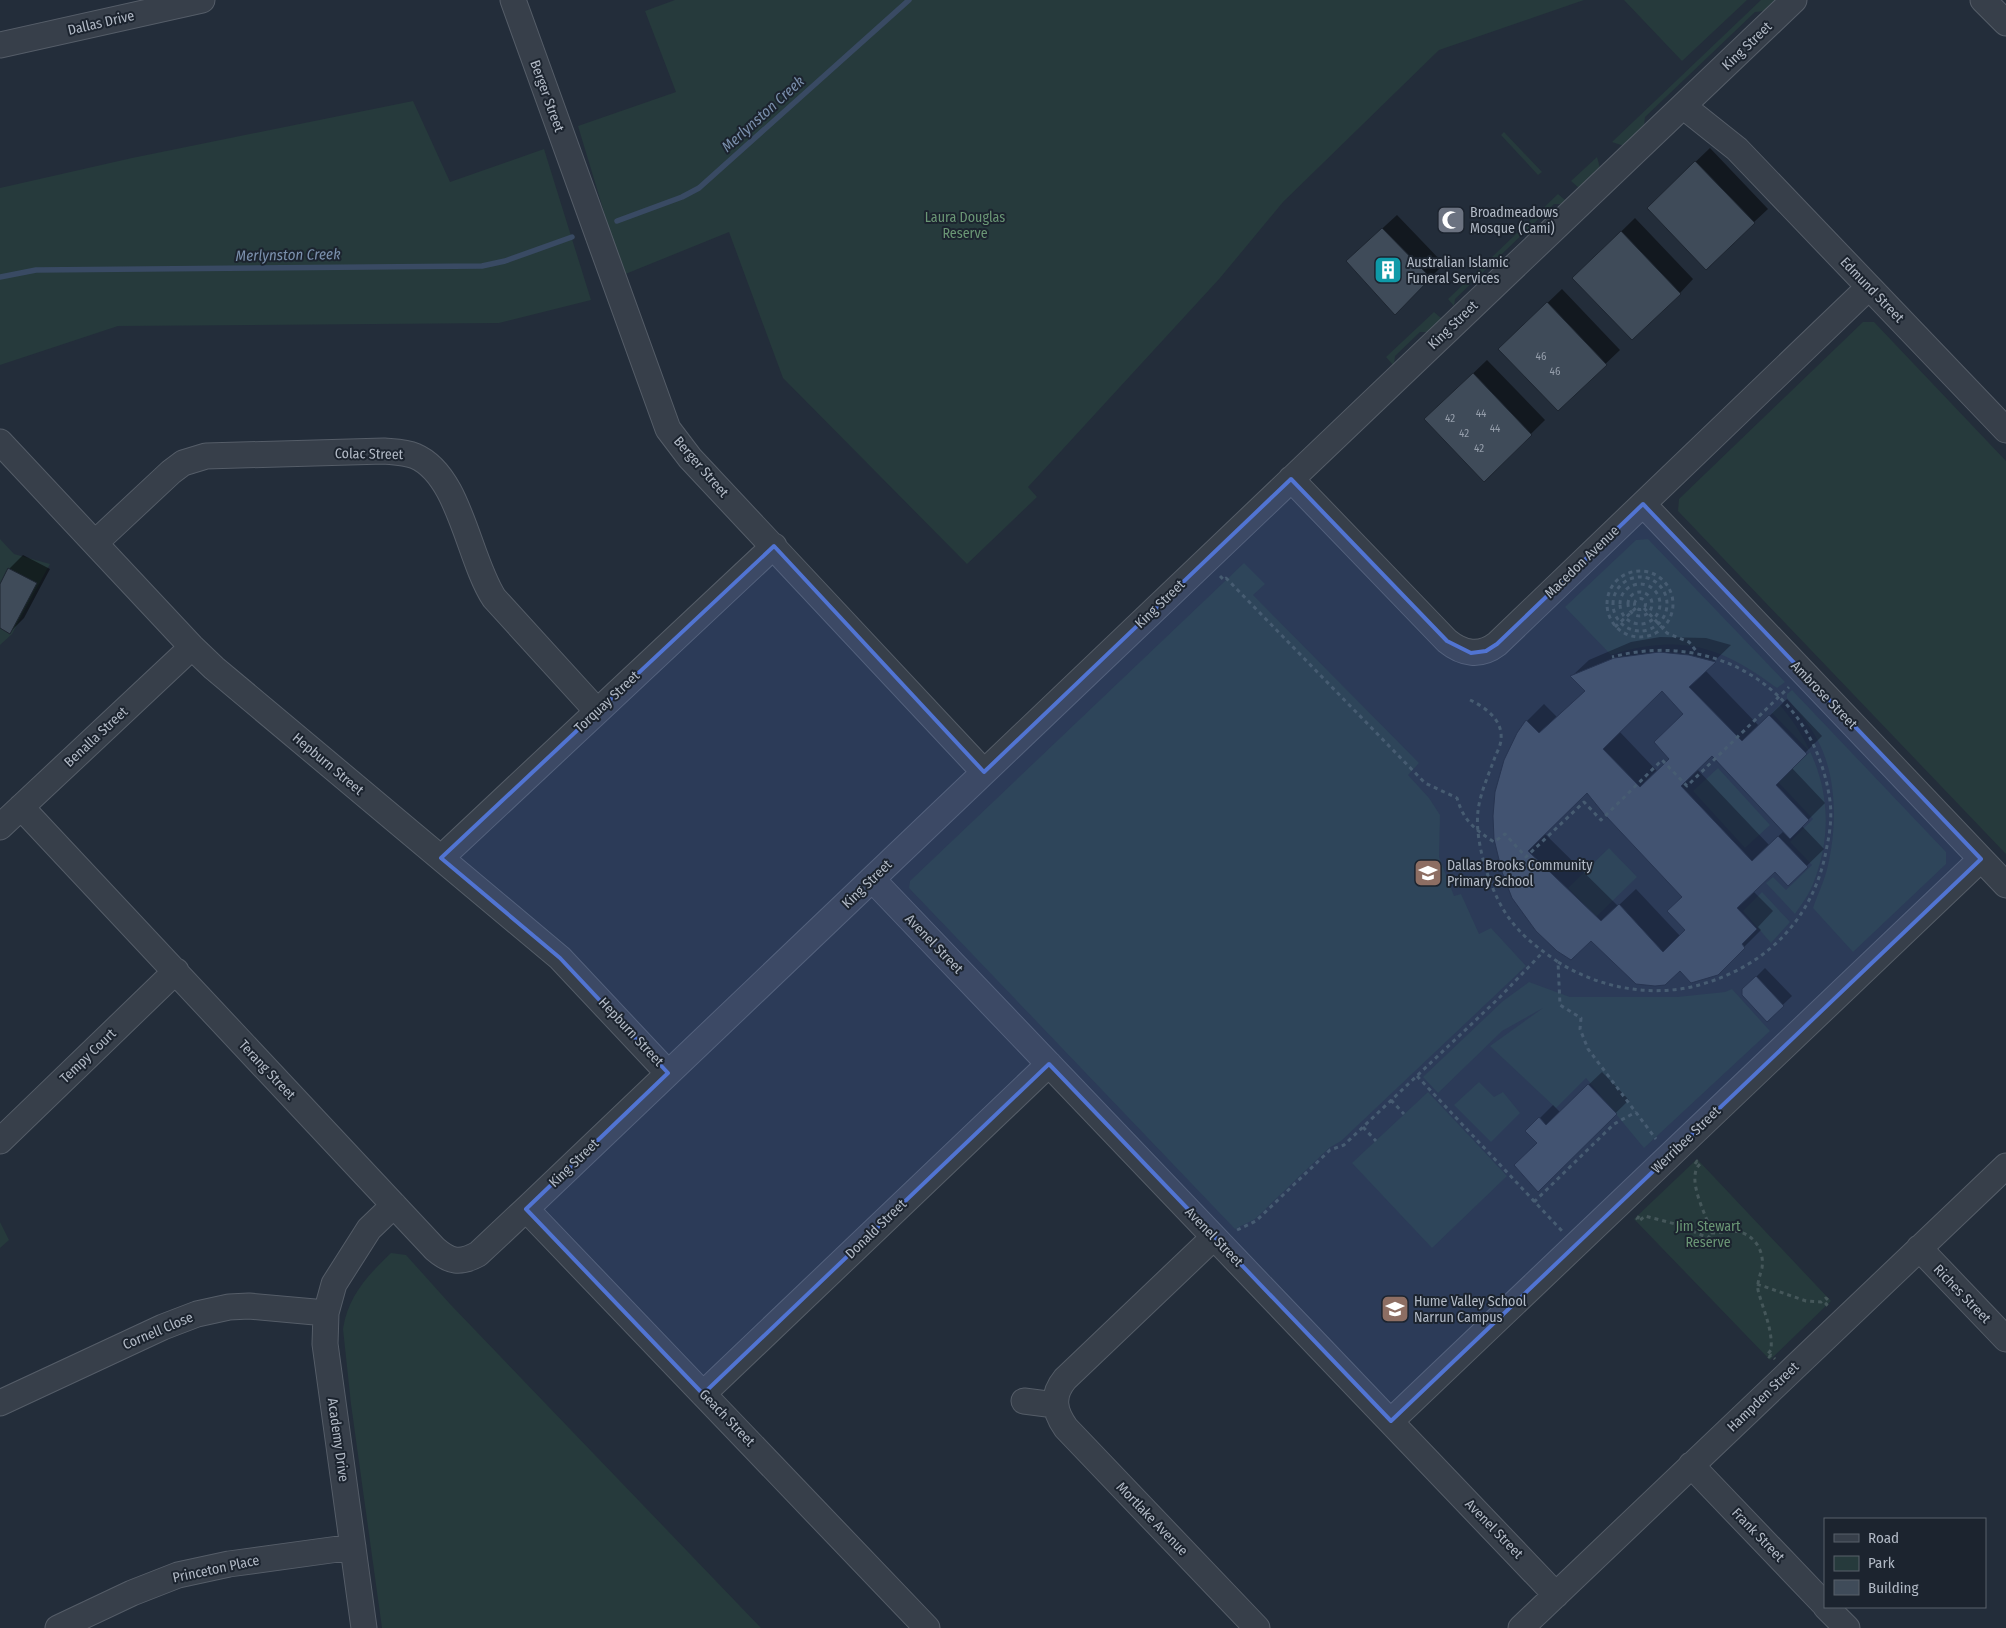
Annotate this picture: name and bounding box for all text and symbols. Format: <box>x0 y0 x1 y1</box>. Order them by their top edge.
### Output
street label: Dallas Drive <box>66 7 136 39</box>
street label: King Street <box>1719 18 1776 74</box>
street label: Berger Street <box>526 58 568 135</box>
water label: Merlynston Creek <box>718 72 808 156</box>
place label: Broadmeadows Mosque (Cami) <box>1470 204 1558 237</box>
mosque icon: Broadmeadows Mosque (Cami) <box>1436 205 1466 235</box>
park label: Laura Douglas Reserve <box>925 209 1005 242</box>
water label: Merlynston Creek <box>235 245 341 265</box>
place label: Australian Islamic Funeral Services <box>1407 254 1509 287</box>
street label: Edmund Street <box>1837 254 1908 327</box>
building icon: Australian Islamic Funeral Services <box>1373 255 1403 285</box>
street label: King Street <box>1425 297 1482 353</box>
house number: 46 <box>1536 350 1547 363</box>
house number: 46 <box>1550 365 1561 378</box>
house number: 44 <box>1476 407 1487 420</box>
house number: 42 <box>1445 412 1455 425</box>
house number: 44 <box>1490 422 1501 435</box>
house number: 42 <box>1459 427 1469 440</box>
street label: Berger Street <box>670 433 732 501</box>
house number: 42 <box>1474 442 1484 455</box>
street label: Colac Street <box>335 445 404 463</box>
street label: Macedon Avenue <box>1541 522 1623 602</box>
street label: King Street <box>1132 576 1189 632</box>
street label: Ambrose Street <box>1787 657 1861 733</box>
street label: Torquay Street <box>571 667 643 737</box>
street label: Benalla Street <box>61 703 132 771</box>
street label: Hepburn Street <box>289 729 367 799</box>
street label: King Street <box>839 856 896 912</box>
place label: Dallas Brooks Community Primary School <box>1447 857 1593 890</box>
school or university icon: Dallas Brooks Community Primary School <box>1413 858 1443 888</box>
street label: Avenel Street <box>901 911 967 978</box>
street label: Hepburn Street <box>595 994 667 1070</box>
street label: Tempy Court <box>56 1025 120 1087</box>
street label: Terang Street <box>235 1037 299 1104</box>
street label: Werribee Street <box>1648 1102 1724 1177</box>
street label: King Street <box>546 1135 603 1191</box>
street label: Donald Street <box>842 1195 910 1262</box>
street label: Avenel Street <box>1181 1204 1247 1271</box>
park label: Jim Stewart Reserve <box>1676 1218 1741 1251</box>
street label: Riches Street <box>1930 1261 1995 1327</box>
place label: Hume Valley School Narrun Campus <box>1414 1293 1527 1326</box>
school or university icon: Hume Valley School Narrun Campus <box>1380 1294 1410 1324</box>
street label: Cornell Close <box>120 1309 196 1353</box>
street label: Hampden Street <box>1724 1358 1803 1435</box>
street label: Geach Street <box>696 1386 759 1450</box>
street label: Academy Drive <box>324 1397 352 1483</box>
street label: Mortlake Avenue <box>1113 1479 1191 1559</box>
street label: Avenel Street <box>1461 1496 1527 1563</box>
street label: Frank Street <box>1728 1504 1788 1566</box>
legend <box>1824 1518 1986 1608</box>
text: Road <box>1868 1529 1899 1547</box>
street label: Princeton Place <box>171 1552 261 1586</box>
text: Park <box>1868 1554 1895 1572</box>
text: Building <box>1868 1579 1919 1597</box>

